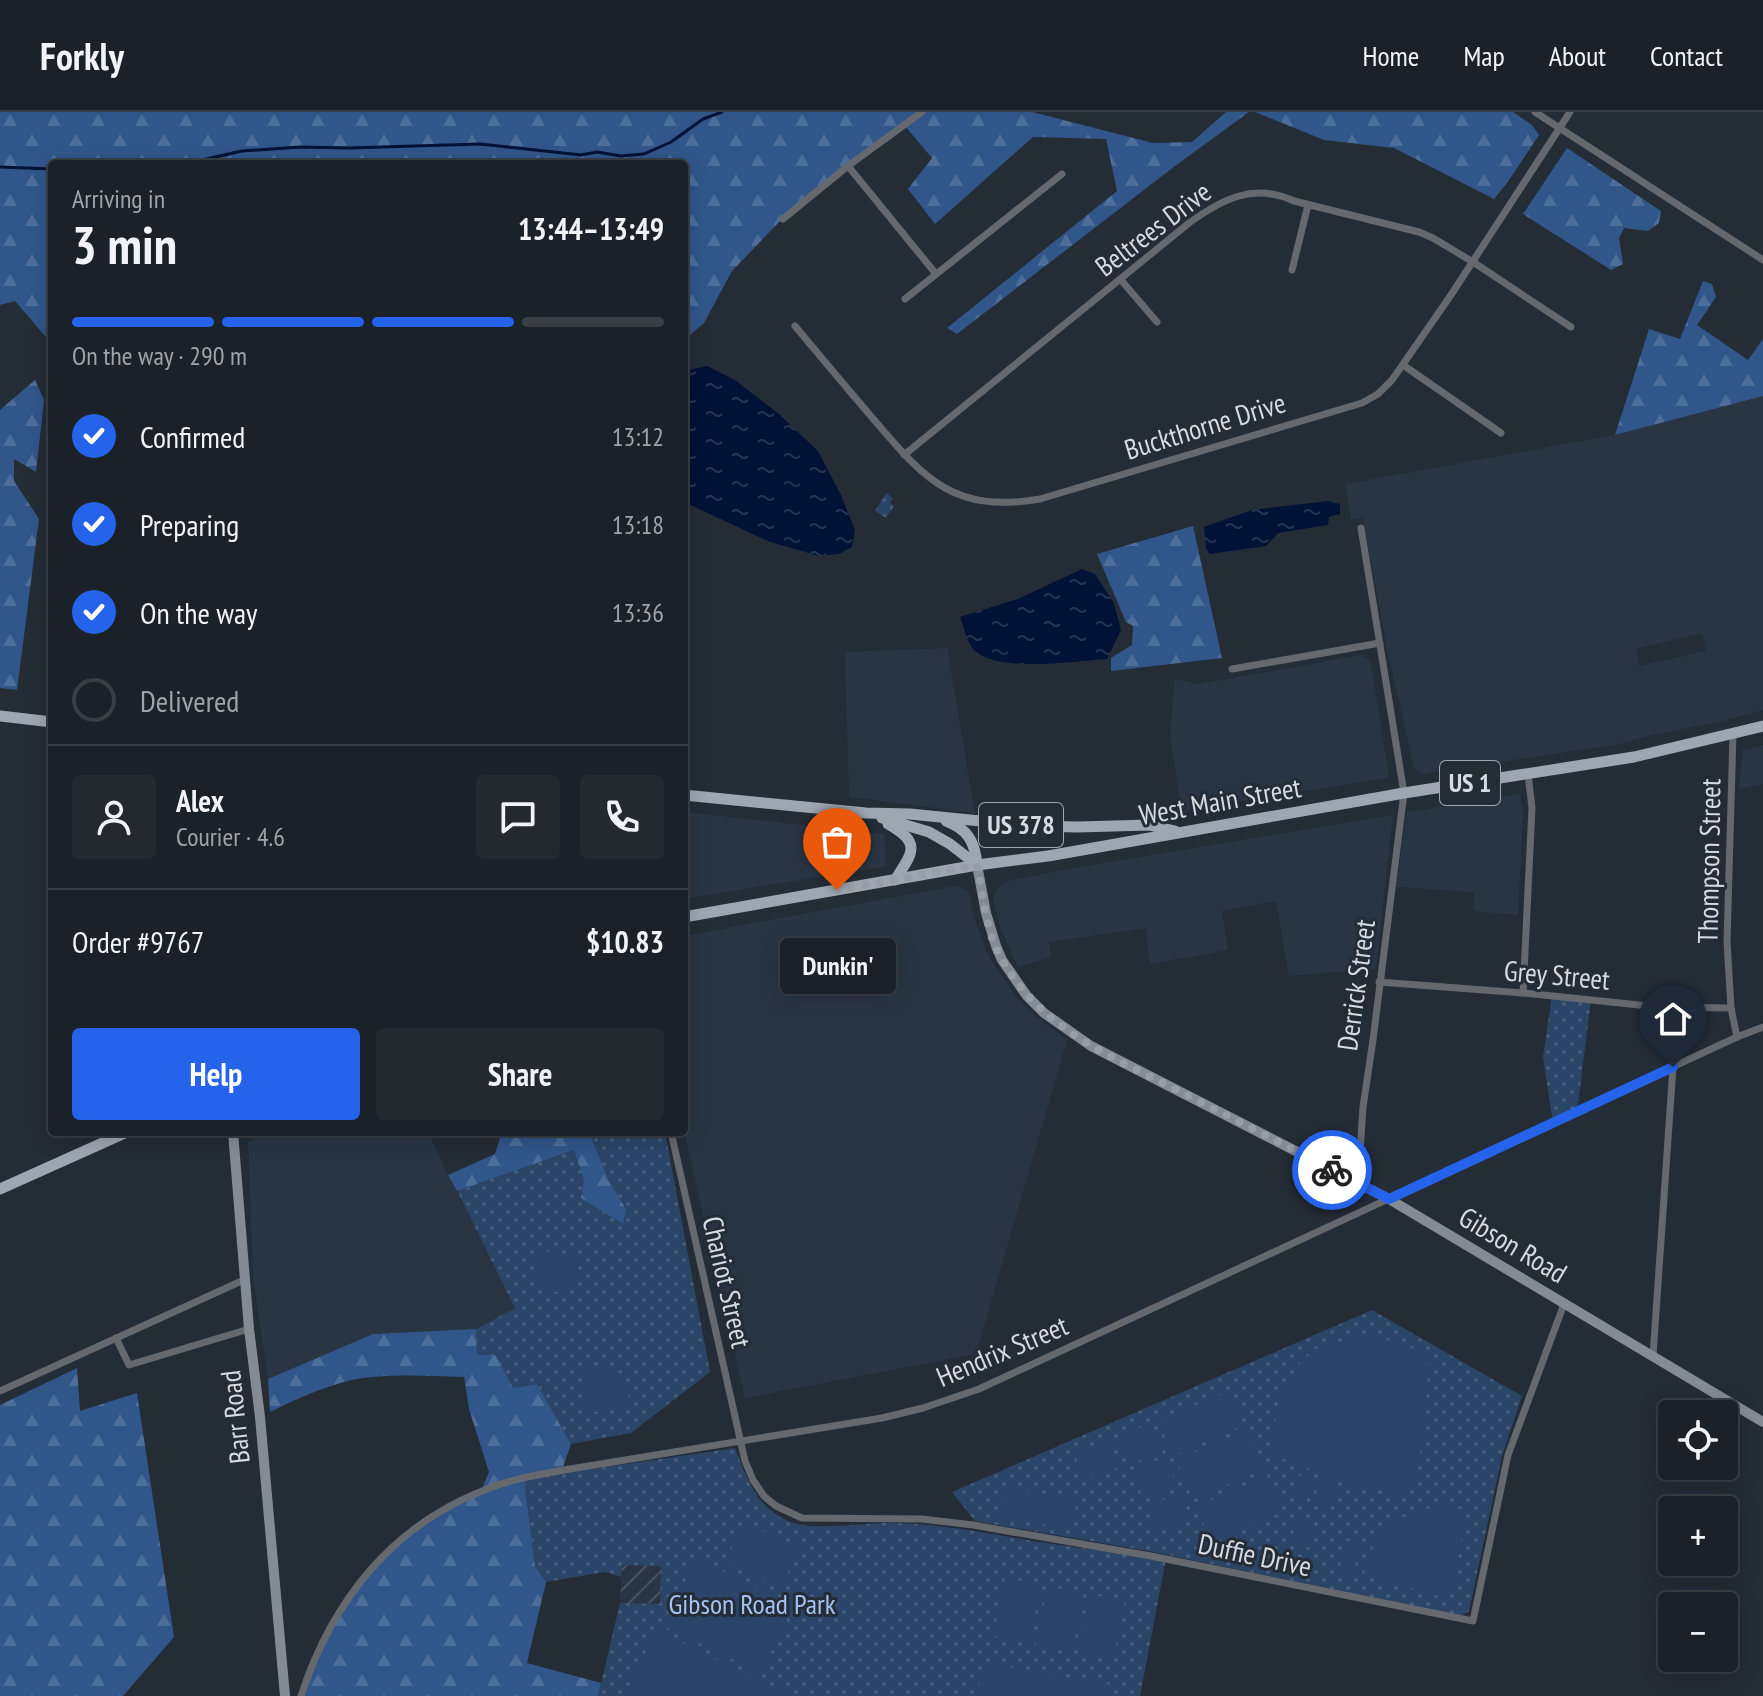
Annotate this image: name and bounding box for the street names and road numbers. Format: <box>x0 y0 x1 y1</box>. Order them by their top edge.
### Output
street label: Beltrees Drive <box>1087 173 1218 284</box>
street label: Buckthorne Drive <box>1120 383 1290 468</box>
road number: US 1 <box>1440 761 1500 805</box>
street label: West Main Street <box>1136 768 1304 833</box>
street label: Thompson Street <box>1689 778 1728 944</box>
road number: US 378 <box>979 803 1063 847</box>
street label: Derrick Street <box>1328 917 1383 1053</box>
street label: Grey Street <box>1503 951 1612 998</box>
street label: Gibson Road <box>1452 1198 1574 1291</box>
street label: Chariot Street <box>694 1213 761 1352</box>
street label: Hendrix Street <box>930 1306 1074 1395</box>
street label: Barr Road <box>211 1369 258 1465</box>
street label: Duffie Drive <box>1195 1524 1315 1585</box>

